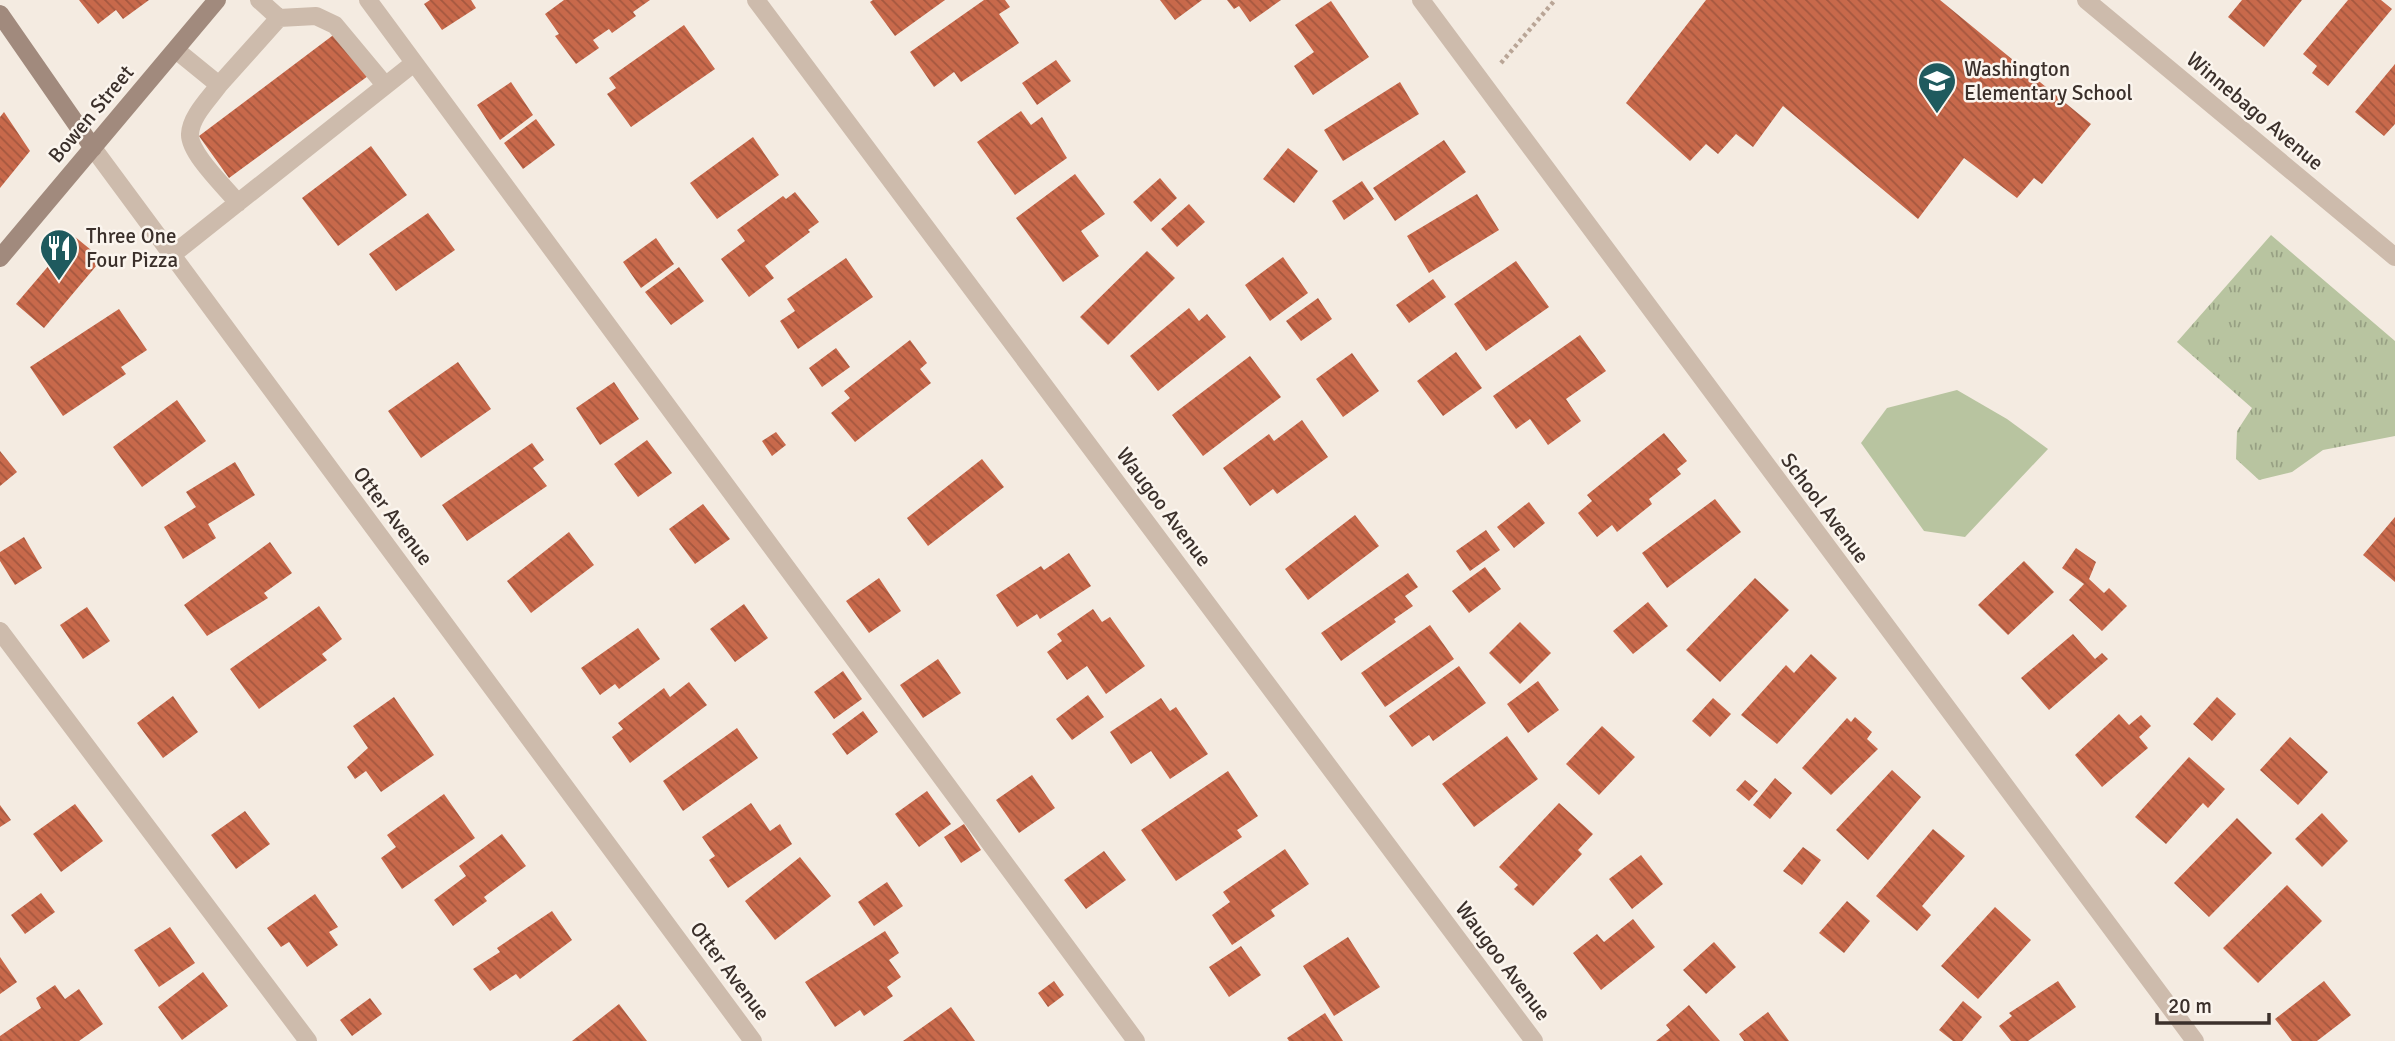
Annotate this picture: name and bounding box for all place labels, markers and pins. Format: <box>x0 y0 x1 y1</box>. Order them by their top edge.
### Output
place label: Washington Elementary School <box>1964 56 2133 106</box>
school or university icon: Washington Elementary School <box>1916 60 1958 115</box>
place label: Three One Four Pizza <box>86 223 178 273</box>
restaurant icon: Three One Four Pizza <box>38 227 80 282</box>

